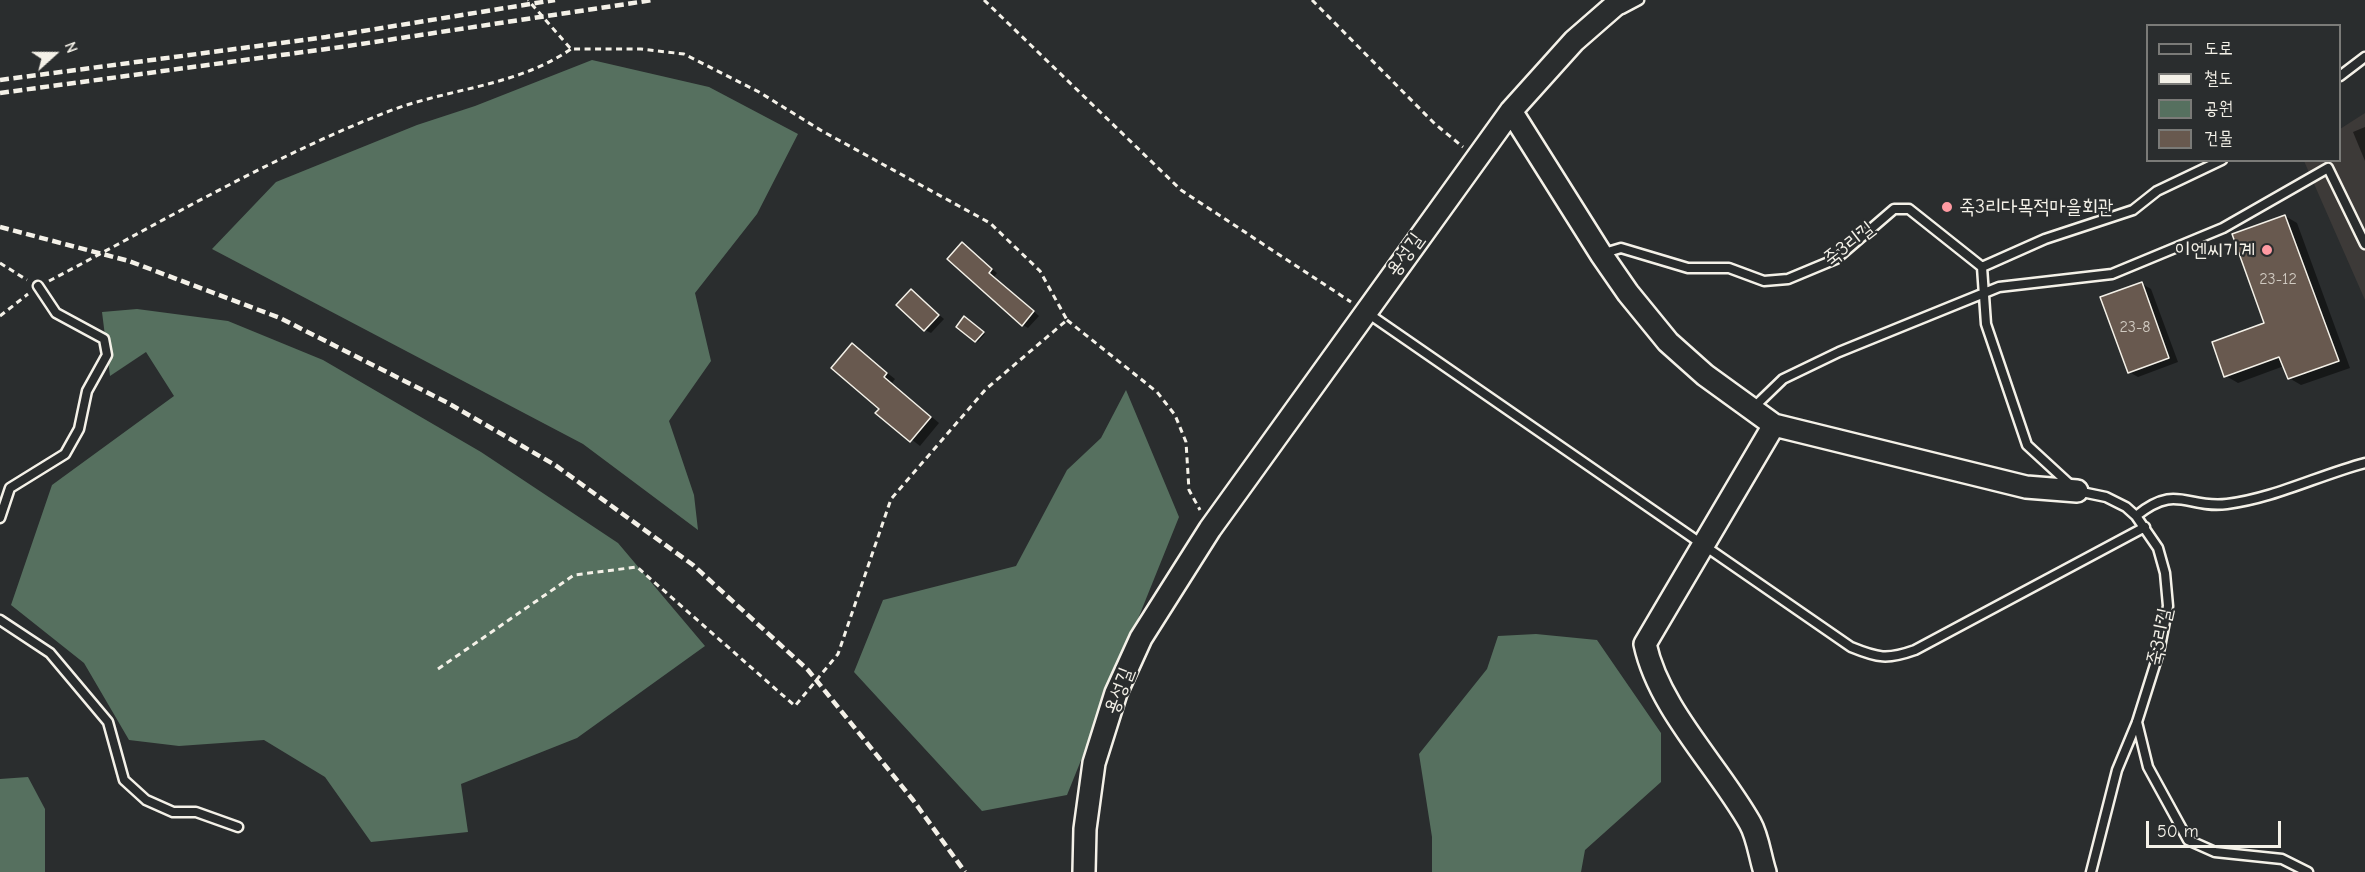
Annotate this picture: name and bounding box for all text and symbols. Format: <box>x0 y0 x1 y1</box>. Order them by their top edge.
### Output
north arrow <box>24 24 84 84</box>
legend <box>2146 24 2341 162</box>
text: 도로 <box>2204 38 2233 59</box>
text: N <box>61 39 81 56</box>
text: 철도 <box>2204 68 2233 89</box>
text: 공원 <box>2204 98 2233 119</box>
text: 건물 <box>2204 128 2233 149</box>
place label: 죽3리다목적마을회관 <box>1959 195 2114 219</box>
marker: 죽3리다목적마을회관 <box>1940 200 1954 214</box>
street label: 죽3리길 <box>1819 217 1879 271</box>
street label: 용성길 <box>1381 228 1429 282</box>
place label: 이엔씨기계 <box>2175 238 2255 262</box>
marker: 이엔씨기계 <box>2260 243 2274 257</box>
house number: 23-12 <box>2259 269 2297 289</box>
house number: 23-8 <box>2119 317 2151 337</box>
street label: 죽3리길 <box>2142 606 2178 668</box>
street label: 용성길 <box>1099 664 1139 718</box>
scale bar <box>2149 809 2284 847</box>
text: 50 m <box>2157 821 2199 842</box>

